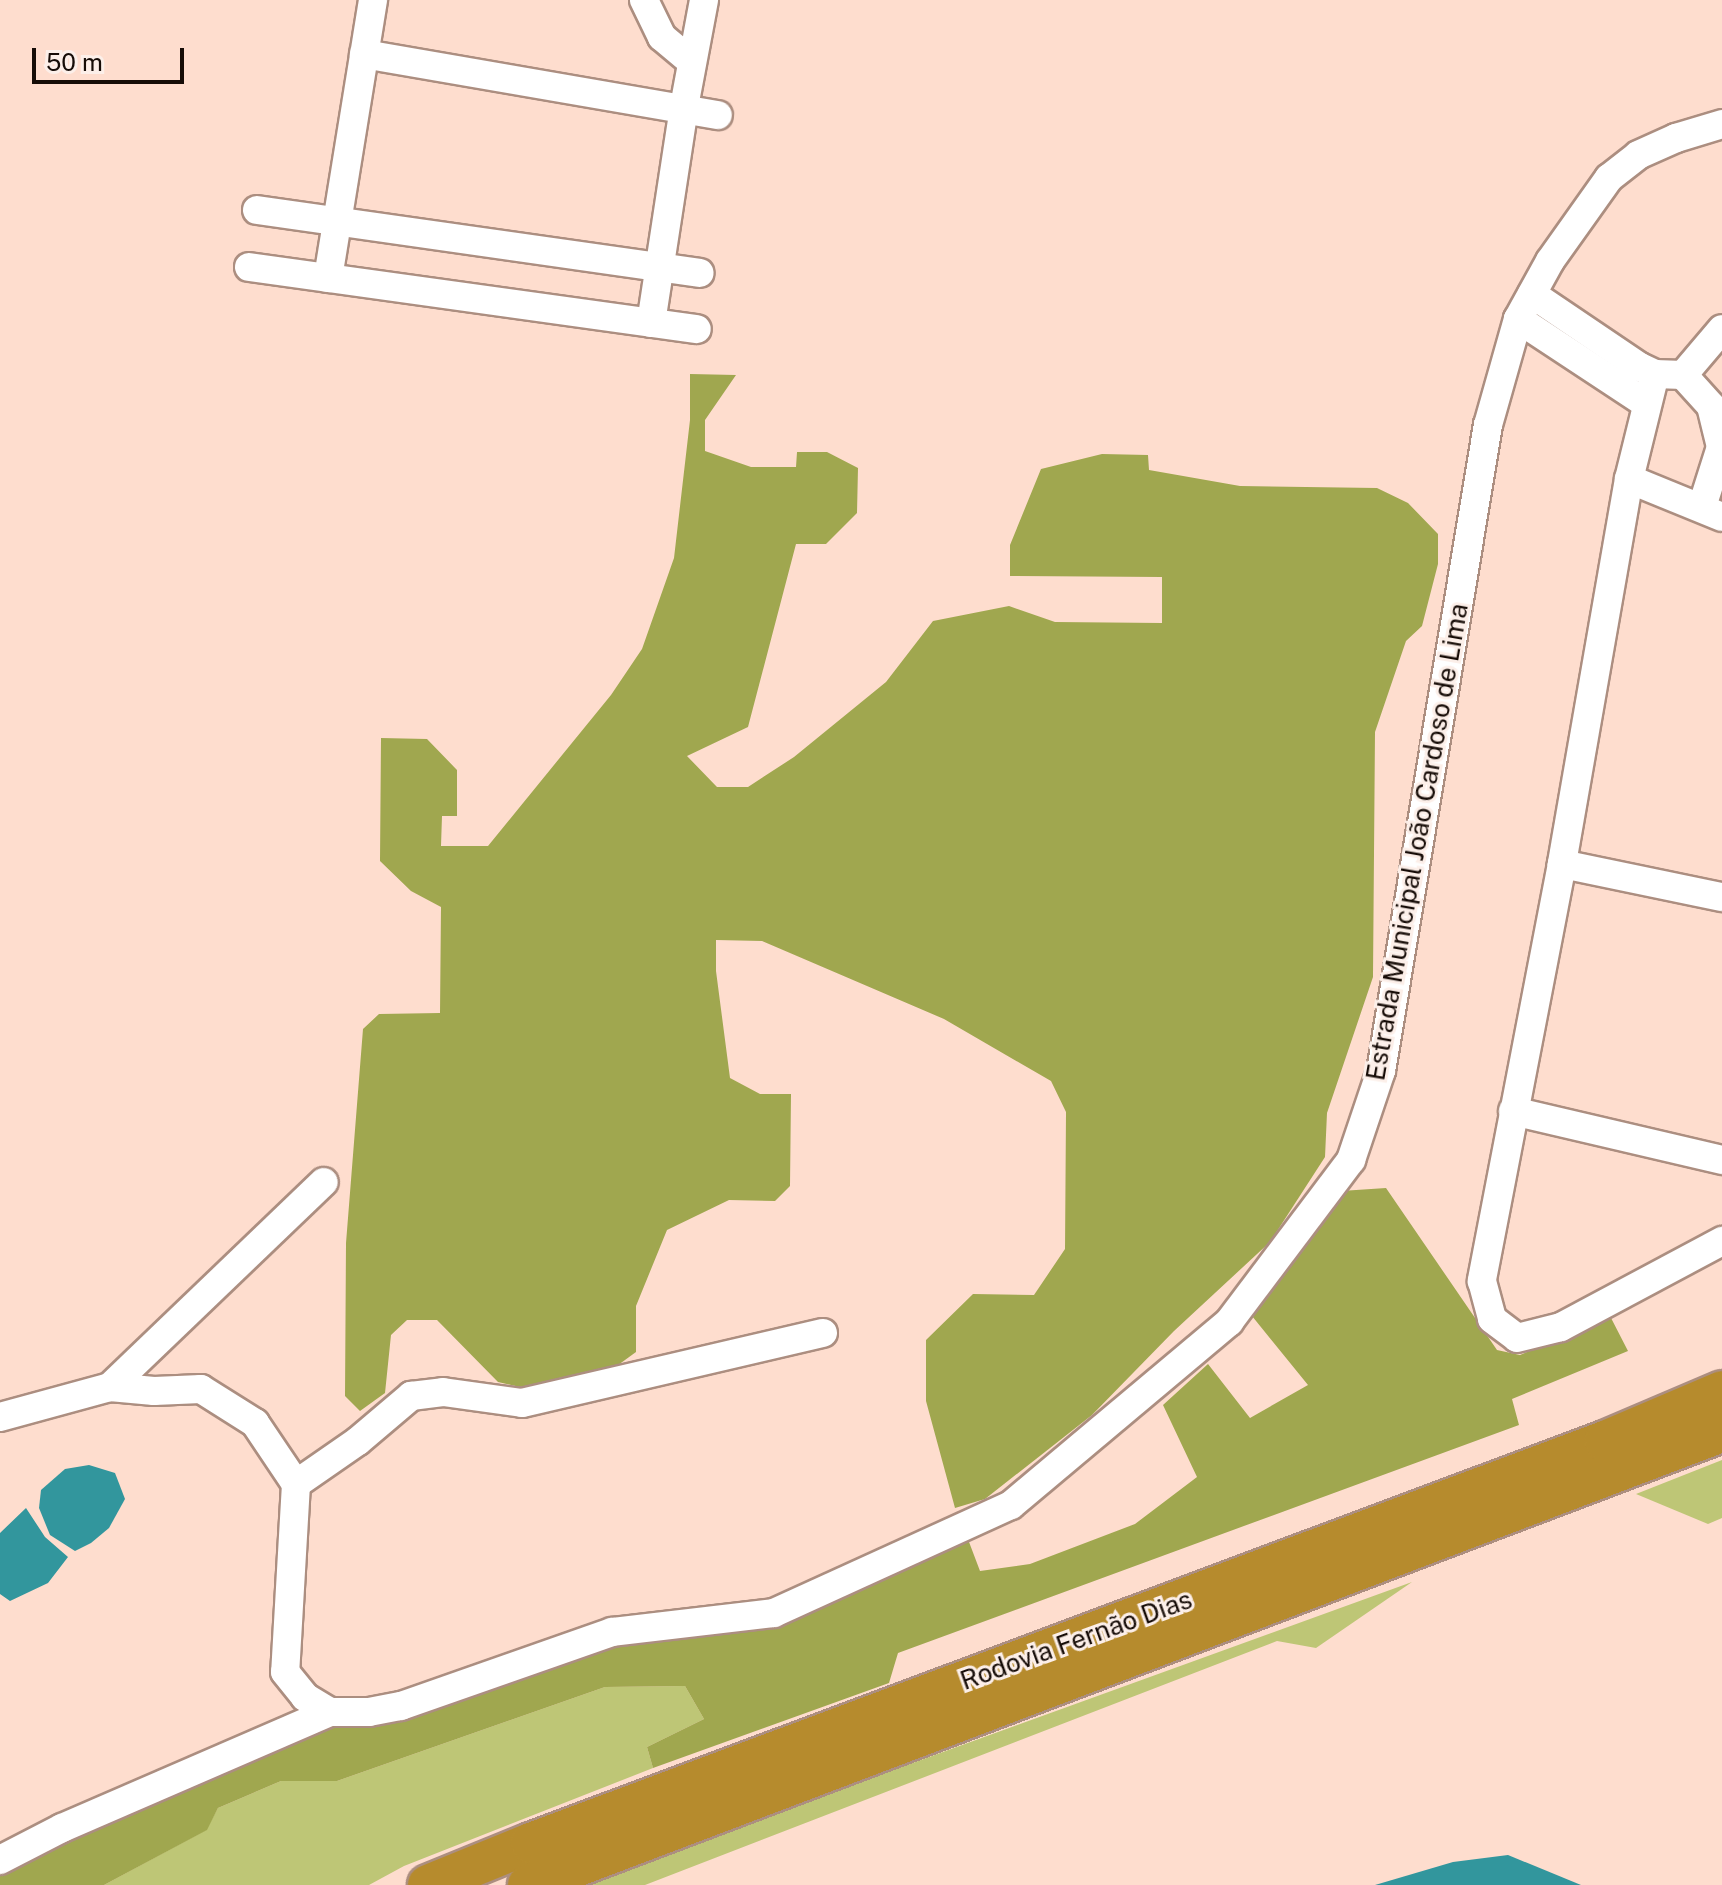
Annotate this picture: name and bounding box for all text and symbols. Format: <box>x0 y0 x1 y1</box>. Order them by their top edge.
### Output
scale bar <box>36 32 188 82</box>
text: 50 m <box>46 48 103 76</box>
street label: Estrada Municipal João Cardoso de Lima <box>1360 601 1474 1083</box>
street label: Rodovia Fernão Dias <box>956 1584 1196 1696</box>

